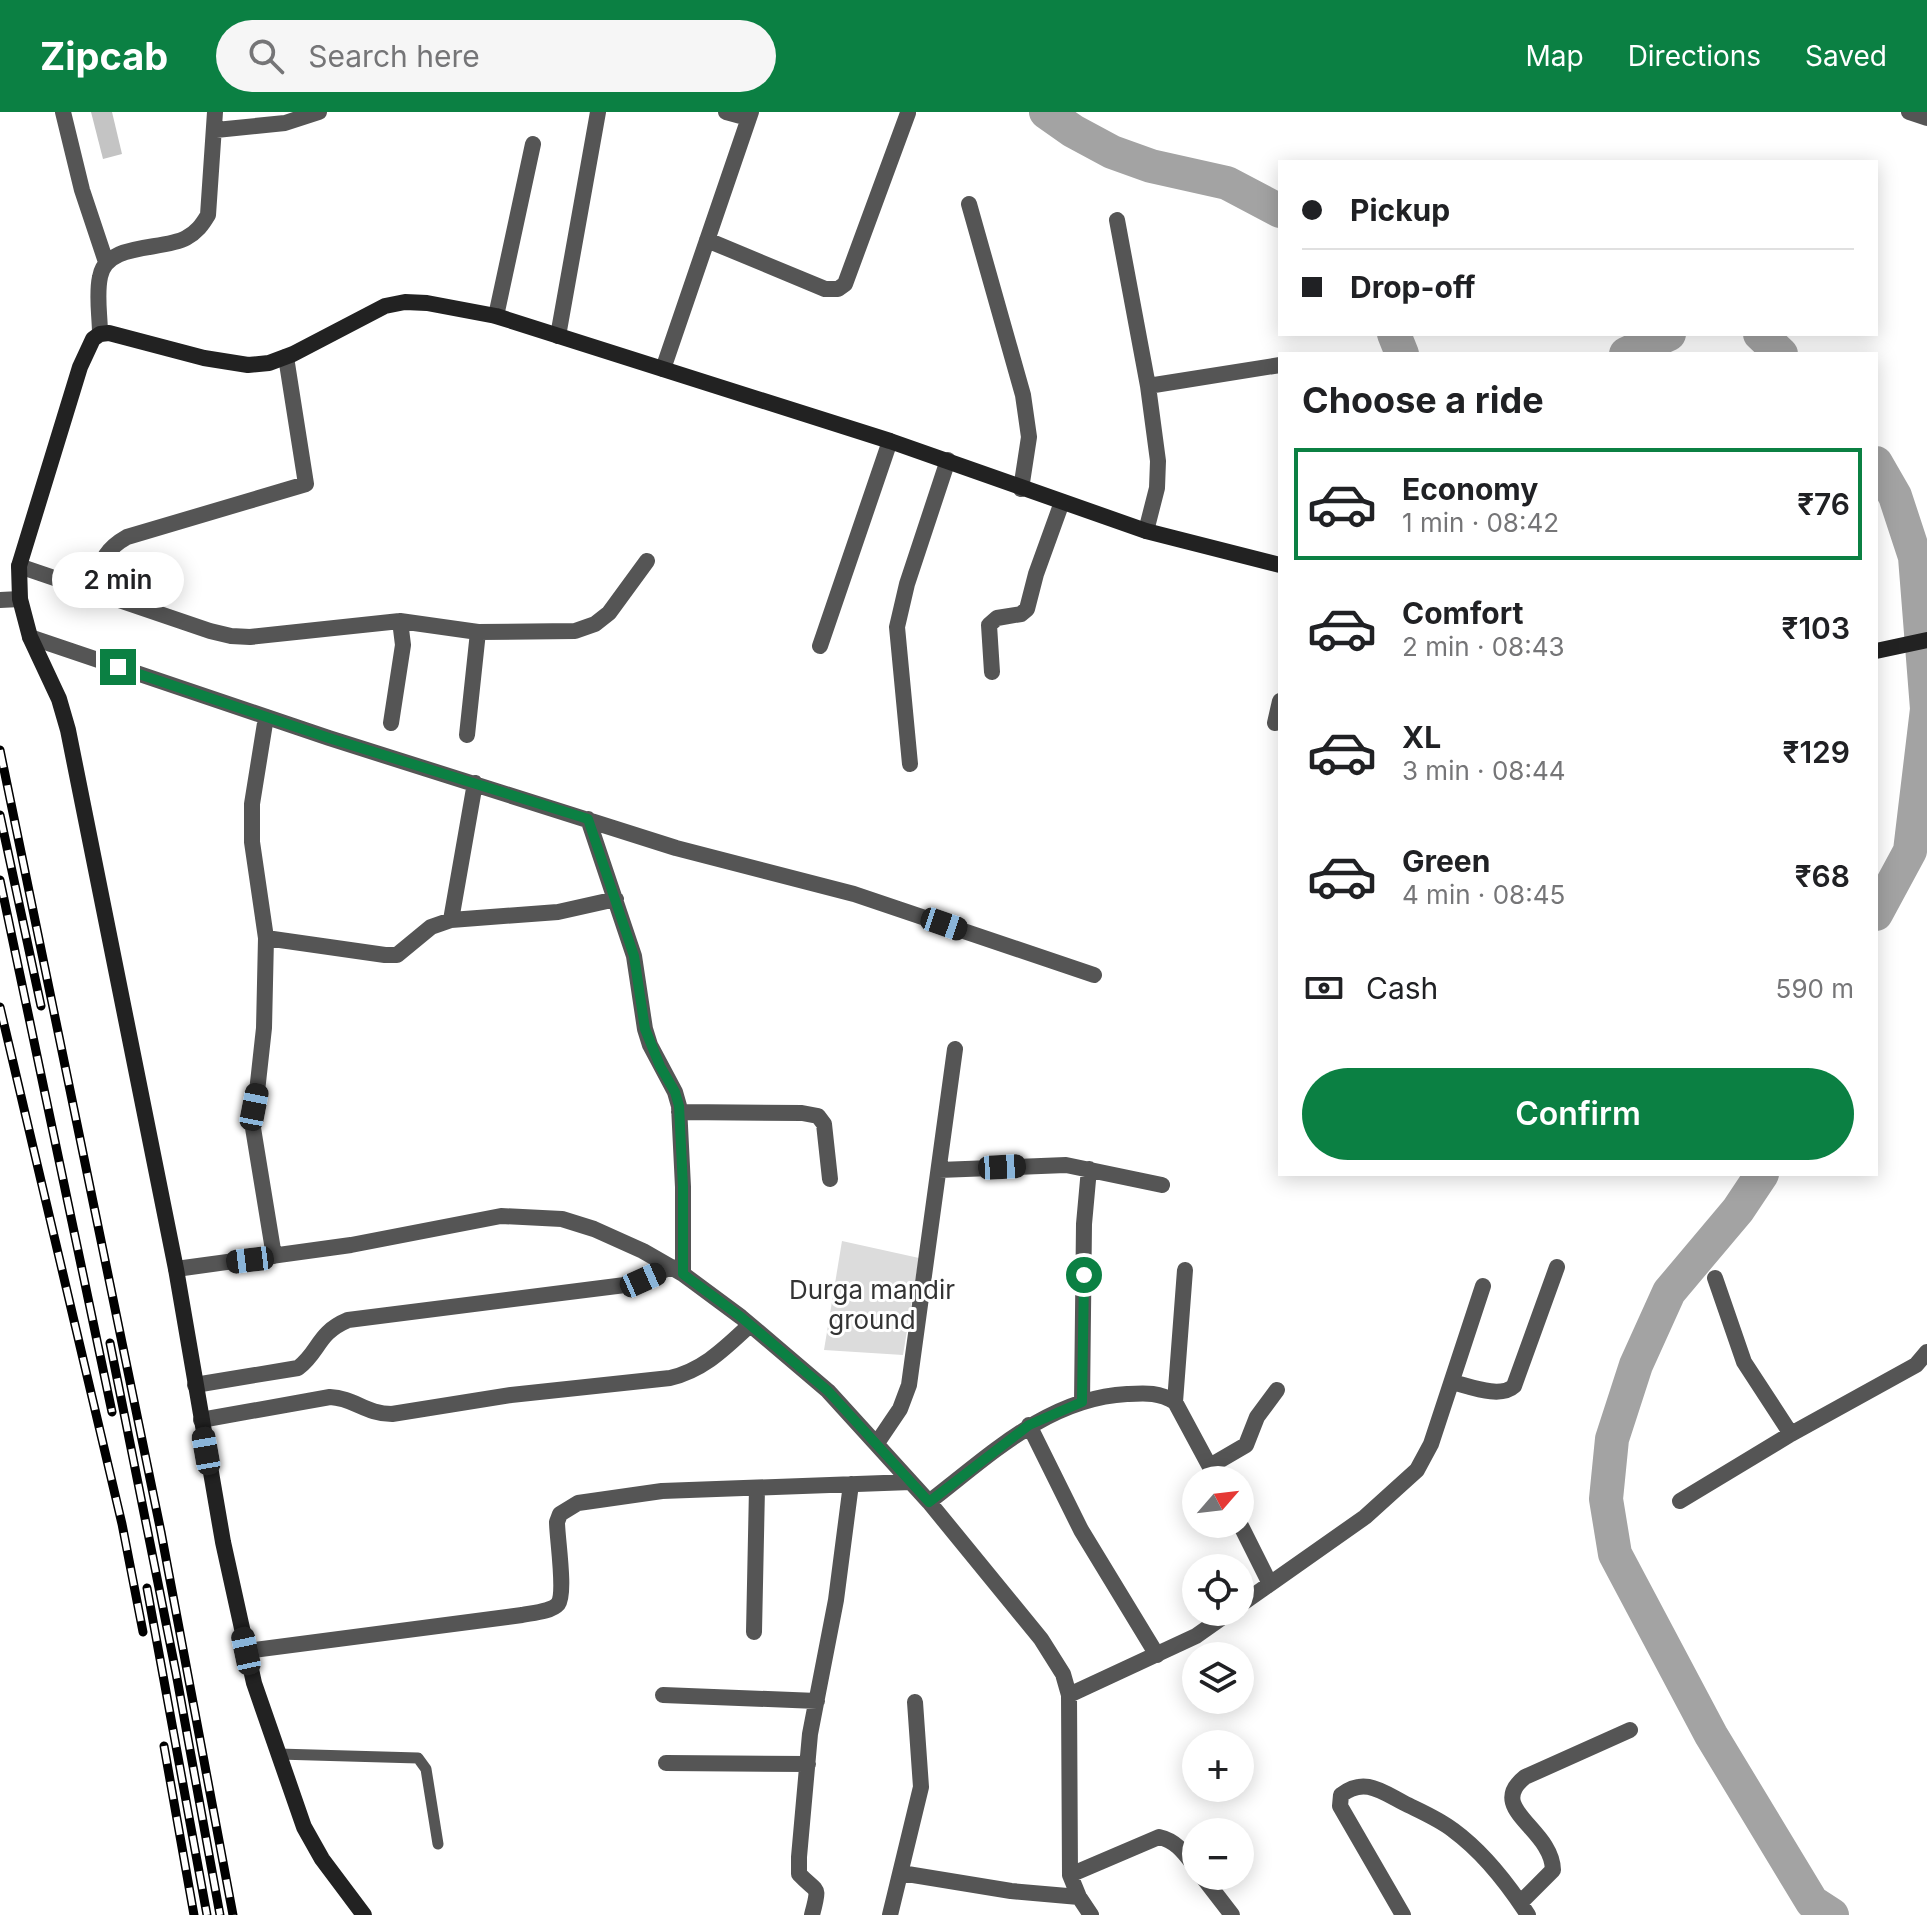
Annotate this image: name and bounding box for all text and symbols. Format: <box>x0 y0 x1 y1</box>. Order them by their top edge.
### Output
search box <box>216 20 776 92</box>
text: Zipcab <box>40 33 168 79</box>
icon: search <box>244 34 288 78</box>
text: Search here <box>308 38 480 74</box>
text: Map <box>1525 39 1584 73</box>
text: Directions <box>1628 39 1761 73</box>
text: Saved <box>1805 39 1887 73</box>
text: Pickup <box>1350 192 1450 228</box>
text: Drop-off <box>1350 269 1476 305</box>
text: Choose a ride <box>1302 378 1544 422</box>
icon: car <box>1306 468 1378 540</box>
text: Economy <box>1402 471 1538 507</box>
text: ₹76 <box>1797 486 1850 522</box>
text: 1 min · 08:42 <box>1402 507 1559 538</box>
callout: 2 min <box>52 551 184 607</box>
text: 2 min <box>84 564 152 595</box>
icon: car <box>1306 592 1378 664</box>
text: Comfort <box>1402 595 1523 631</box>
text: ₹103 <box>1782 610 1850 646</box>
text: 2 min · 08:43 <box>1402 631 1565 662</box>
route end <box>100 649 136 685</box>
icon: car <box>1306 716 1378 788</box>
text: XL <box>1402 719 1441 755</box>
text: ₹129 <box>1783 734 1850 770</box>
text: 3 min · 08:44 <box>1402 755 1566 786</box>
icon: car <box>1306 840 1378 912</box>
text: Green <box>1402 843 1490 879</box>
text: ₹68 <box>1795 858 1850 894</box>
text: 4 min · 08:45 <box>1402 879 1565 910</box>
car <box>917 905 971 943</box>
icon: cash <box>1302 966 1346 1010</box>
text: Cash <box>1366 970 1438 1006</box>
text: 590 m <box>1776 973 1854 1004</box>
button: Confirm <box>1302 1068 1854 1160</box>
car <box>238 1081 270 1133</box>
car <box>977 1154 1027 1180</box>
car <box>225 1245 275 1275</box>
route start <box>1066 1257 1102 1293</box>
car <box>616 1259 670 1301</box>
park label: Durga mandir ground <box>789 1274 955 1335</box>
car <box>190 1425 222 1477</box>
north arrow <box>1182 1466 1254 1538</box>
map controls <box>1182 1466 1254 1890</box>
button: locate <box>1182 1554 1254 1626</box>
car <box>229 1625 263 1677</box>
button: layers <box>1182 1642 1254 1714</box>
button: + <box>1182 1730 1254 1802</box>
button: − <box>1182 1818 1254 1890</box>

